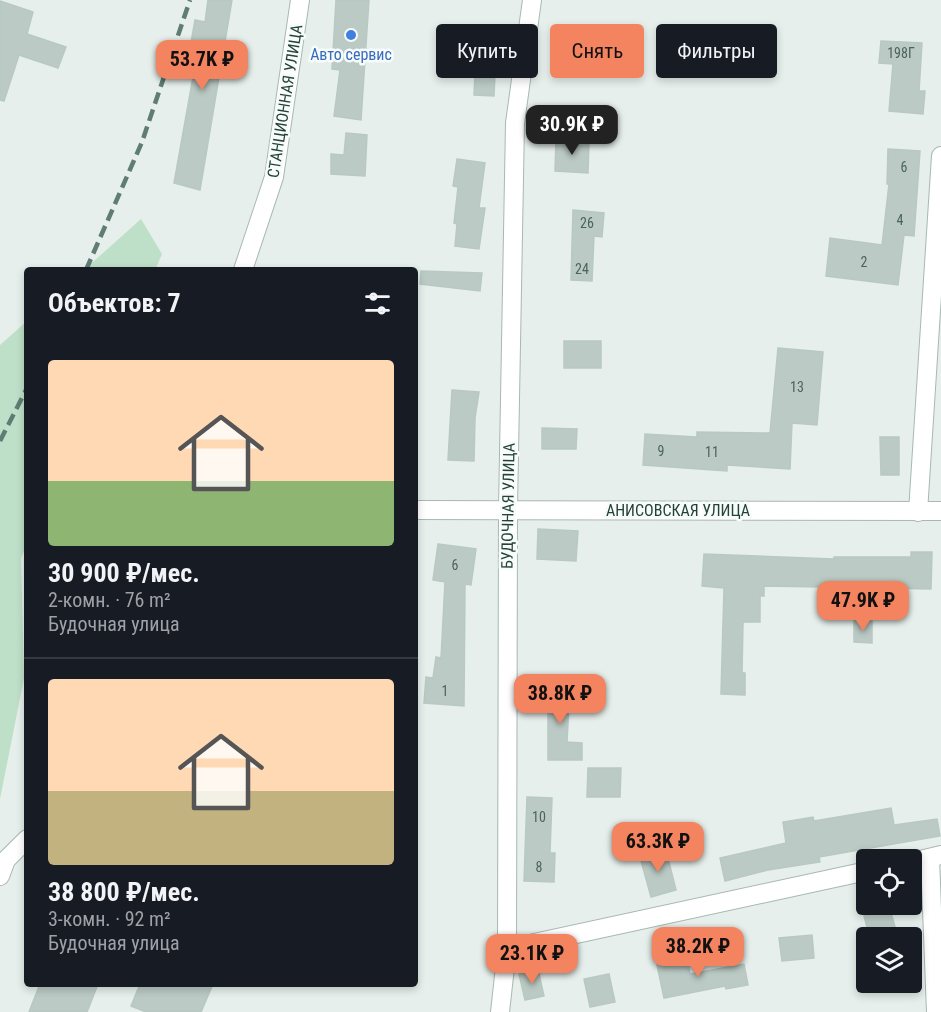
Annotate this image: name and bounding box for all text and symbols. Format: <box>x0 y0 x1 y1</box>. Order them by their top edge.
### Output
street label: СТАНЦИОННАЯ УЛИЦА <box>263 23 307 179</box>
chip: Купить <box>436 24 538 78</box>
chip: Снять <box>550 24 644 78</box>
chip: Фильтры <box>656 24 777 78</box>
marker: Авто сервис <box>344 28 358 42</box>
pin: 53.7K ₽ <box>147 40 257 91</box>
place label: Авто сервис <box>310 45 392 64</box>
house number: 198Г <box>887 45 915 61</box>
text: 53.7K ₽ <box>170 47 234 71</box>
pin: 30.9K ₽ <box>517 105 627 156</box>
text: 30.9K ₽ <box>540 112 604 136</box>
house number: 6 <box>901 159 908 175</box>
house number: 4 <box>897 212 904 228</box>
house number: 26 <box>580 215 594 231</box>
house number: 2 <box>861 254 868 270</box>
house number: 24 <box>575 261 589 277</box>
icon: filters <box>361 287 394 320</box>
text: Объектов: 7 <box>48 288 181 318</box>
house number: 13 <box>790 379 804 395</box>
icon: home <box>167 399 275 507</box>
street label: БУДОЧНАЯ УЛИЦА <box>497 443 519 569</box>
house number: 9 <box>658 443 664 459</box>
house number: 11 <box>705 444 719 460</box>
street label: АНИСОВСКАЯ УЛИЦА <box>606 501 750 520</box>
house number: 6 <box>452 557 459 573</box>
text: 30 900 ₽/мес. <box>48 558 200 588</box>
pin: 47.9K ₽ <box>808 581 918 632</box>
text: 2-комн. · 76 m² <box>48 588 171 612</box>
text: 47.9K ₽ <box>831 588 895 612</box>
text: Будочная улица <box>48 612 180 636</box>
pin: 38.8K ₽ <box>505 674 615 725</box>
text: 38.8K ₽ <box>528 681 592 705</box>
house number: 1 <box>442 683 448 699</box>
icon: home <box>167 718 275 826</box>
house number: 10 <box>532 809 546 825</box>
pin: 63.3K ₽ <box>603 822 713 873</box>
text: 63.3K ₽ <box>626 829 690 853</box>
map controls <box>856 849 922 993</box>
button: locate <box>856 849 922 915</box>
house number: 8 <box>536 859 543 875</box>
text: 38 800 ₽/мес. <box>48 877 200 907</box>
text: 3-комн. · 92 m² <box>48 907 171 931</box>
pin: 38.2K ₽ <box>643 927 753 978</box>
button: layers <box>856 927 922 993</box>
text: Будочная улица <box>48 931 180 955</box>
pin: 23.1K ₽ <box>477 934 587 985</box>
text: 38.2K ₽ <box>666 934 730 958</box>
text: 23.1K ₽ <box>500 941 564 965</box>

